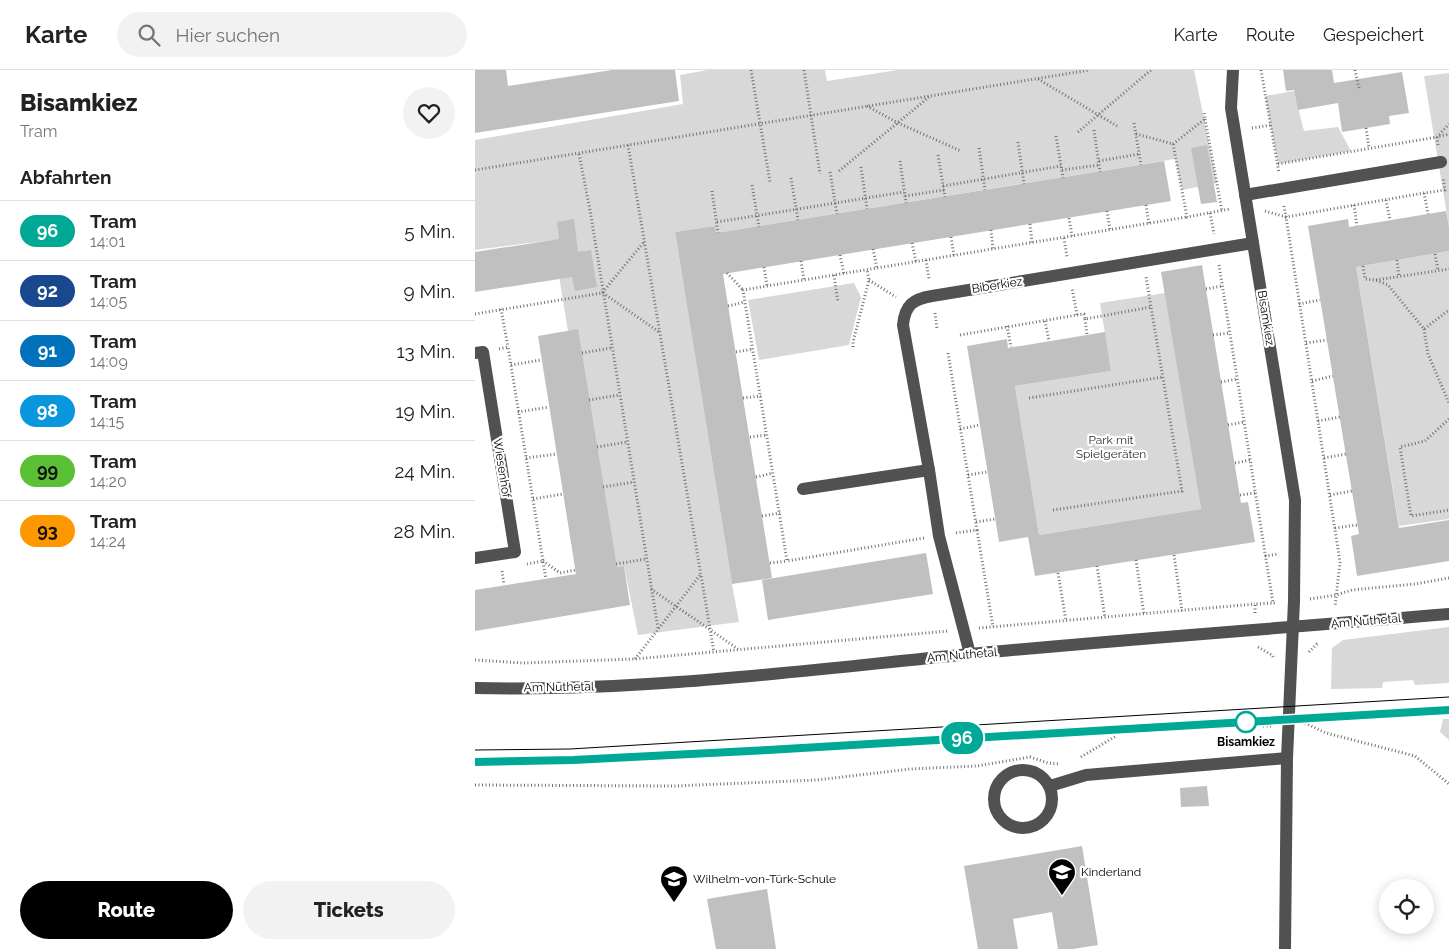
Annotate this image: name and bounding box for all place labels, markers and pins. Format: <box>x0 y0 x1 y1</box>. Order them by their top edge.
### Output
marker: Bisamkiez <box>1235 711 1257 733</box>
place label: Bisamkiez <box>1217 735 1275 749</box>
school or university icon: Kinderland <box>1047 857 1077 896</box>
school or university icon: Wilhelm-von-Türk-Schule <box>659 864 689 903</box>
place label: Kinderland <box>1081 865 1141 879</box>
place label: Wilhelm-von-Türk-Schule <box>693 872 836 886</box>

